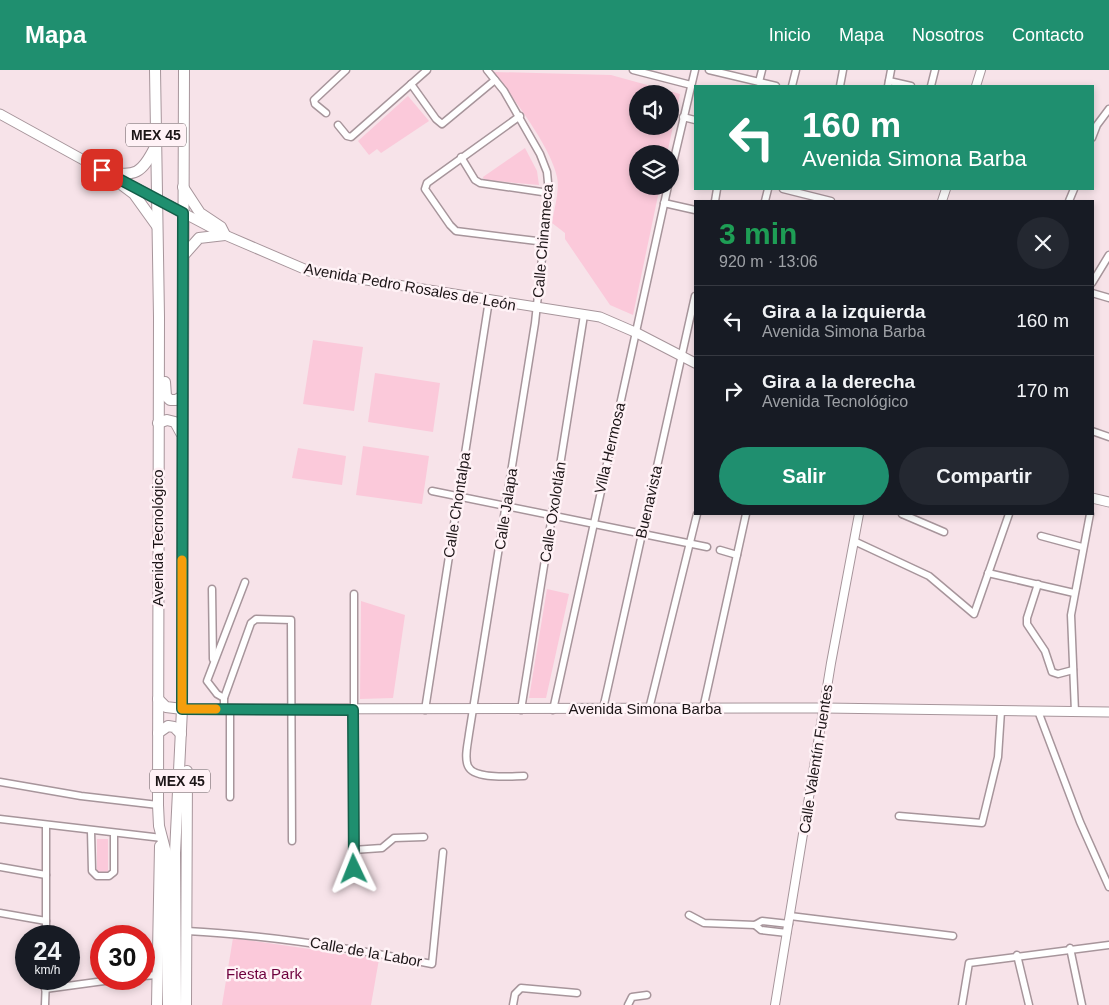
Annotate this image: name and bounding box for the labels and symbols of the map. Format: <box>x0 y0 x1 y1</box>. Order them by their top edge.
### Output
road number: MEX 45 <box>126 124 186 146</box>
pin <box>81 149 123 191</box>
street label: Calle Chinameca <box>529 183 556 299</box>
street label: Avenida Pedro Rosales de León <box>303 259 517 314</box>
street label: Villa Hermosa <box>591 400 628 495</box>
street label: Calle Chontalpa <box>440 450 473 559</box>
street label: Calle Oxolotlán <box>536 460 569 563</box>
street label: Buenavista <box>632 463 665 540</box>
street label: Calle Jalapa <box>491 466 520 551</box>
street label: Avenida Tecnológico <box>149 469 166 607</box>
street label: Calle Valentín Fuentes <box>795 683 836 835</box>
street label: Avenida Simona Barba <box>568 700 722 717</box>
road number: MEX 45 <box>150 769 210 792</box>
position arrow <box>327 842 379 894</box>
speed limit sign: 30 <box>90 925 155 990</box>
street label: Calle de la Labor <box>309 933 423 970</box>
park label: Fiesta Park <box>226 965 302 982</box>

